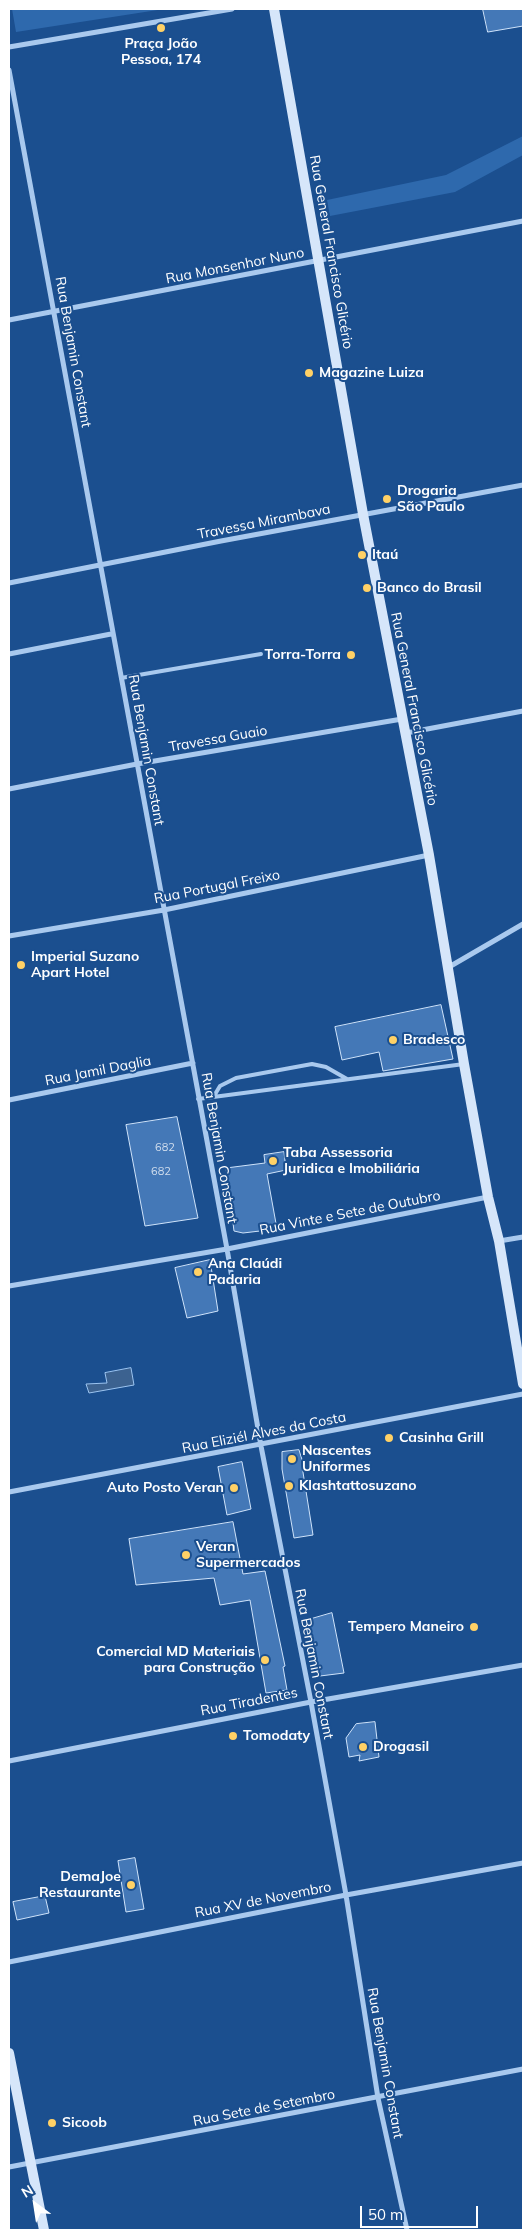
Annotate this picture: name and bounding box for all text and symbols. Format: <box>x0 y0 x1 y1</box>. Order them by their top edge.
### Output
marker: Praça João Pessoa, 174 <box>155 22 167 34</box>
place label: Praça João Pessoa, 174 <box>121 36 201 68</box>
street label: Rua General Francisco Glicério <box>306 154 356 350</box>
street label: Rua Monsenhor Nuno <box>164 244 306 288</box>
street label: Rua Benjamin Constant <box>51 275 95 429</box>
place label: Magazine Luiza <box>319 365 424 381</box>
marker: Magazine Luiza <box>303 367 315 379</box>
place label: Drogaria São Paulo <box>397 483 465 516</box>
marker: Drogaria São Paulo <box>381 493 393 505</box>
street label: Travessa Mirambava <box>196 501 332 543</box>
place label: Itaú <box>372 547 398 563</box>
marker: Itaú <box>356 549 368 561</box>
place label: Banco do Brasil <box>377 580 482 596</box>
marker: Banco do Brasil <box>361 582 373 594</box>
street label: Rua General Francisco Glicério <box>387 611 441 807</box>
place label: Torra-Torra <box>265 647 341 663</box>
marker: Torra-Torra <box>345 649 357 661</box>
street label: Rua Benjamin Constant <box>124 673 168 827</box>
street label: Travessa Guaio <box>167 722 269 756</box>
street label: Rua Portugal Freixo <box>153 867 281 907</box>
place label: Imperial Suzano Apart Hotel <box>31 949 139 982</box>
marker: Imperial Suzano Apart Hotel <box>15 959 27 971</box>
place label: Bradesco <box>403 1032 465 1048</box>
marker: Bradesco <box>387 1034 399 1046</box>
street label: Rua Jamil Daglia <box>43 1052 153 1090</box>
street label: Rua Benjamin Constant <box>197 1071 241 1225</box>
house number: 682 <box>155 1141 175 1155</box>
place label: Taba Assessoria Juridica e Imobiliária <box>283 1145 420 1178</box>
marker: Taba Assessoria Juridica e Imobiliária <box>267 1155 279 1167</box>
house number: 682 <box>151 1165 171 1179</box>
street label: Rua Vinte e Sete de Outubro <box>258 1187 442 1239</box>
place label: Ana Claúdi Padaria <box>208 1256 282 1288</box>
marker: Ana Claúdi Padaria <box>192 1266 204 1278</box>
street label: Rua Eliziél Alves da Costa <box>181 1409 347 1457</box>
place label: Casinha Grill <box>399 1430 484 1446</box>
marker: Casinha Grill <box>383 1432 395 1444</box>
place label: Nascentes Uniformes <box>302 1443 371 1475</box>
marker: Nascentes Uniformes <box>286 1453 298 1465</box>
place label: Klashtattosuzano <box>299 1478 417 1494</box>
place label: Auto Posto Veran <box>107 1480 224 1496</box>
marker: Klashtattosuzano <box>283 1480 295 1492</box>
marker: Auto Posto Veran <box>228 1482 240 1494</box>
place label: Veran Supermercados <box>196 1539 301 1571</box>
marker: Veran Supermercados <box>180 1549 192 1561</box>
street label: Rua Benjamin Constant <box>291 1587 337 1741</box>
place label: Tempero Maneiro <box>348 1619 464 1635</box>
marker: Tempero Maneiro <box>468 1621 480 1633</box>
place label: Comercial MD Materiais para Construção <box>96 1644 255 1676</box>
marker: Comercial MD Materiais para Construção <box>259 1654 271 1666</box>
street label: Rua Tiradentes <box>199 1684 299 1720</box>
place label: Tomodaty <box>243 1728 310 1744</box>
marker: Tomodaty <box>227 1730 239 1742</box>
place label: Drogasil <box>373 1739 429 1755</box>
marker: Drogasil <box>357 1741 369 1753</box>
place label: DemaJoe Restaurante <box>39 1869 121 1901</box>
marker: DemaJoe Restaurante <box>125 1879 137 1891</box>
street label: Rua XV de Novembro <box>193 1879 333 1921</box>
street label: Rua Benjamin Constant <box>363 1986 407 2140</box>
street label: Rua Sete de Setembro <box>192 2086 336 2130</box>
place label: Sicoob <box>62 2115 107 2131</box>
marker: Sicoob <box>46 2117 58 2129</box>
north arrow <box>10 2179 60 2229</box>
text: N <box>18 2181 36 2202</box>
scale bar <box>362 2196 480 2228</box>
text: 50 m <box>368 2205 403 2224</box>

